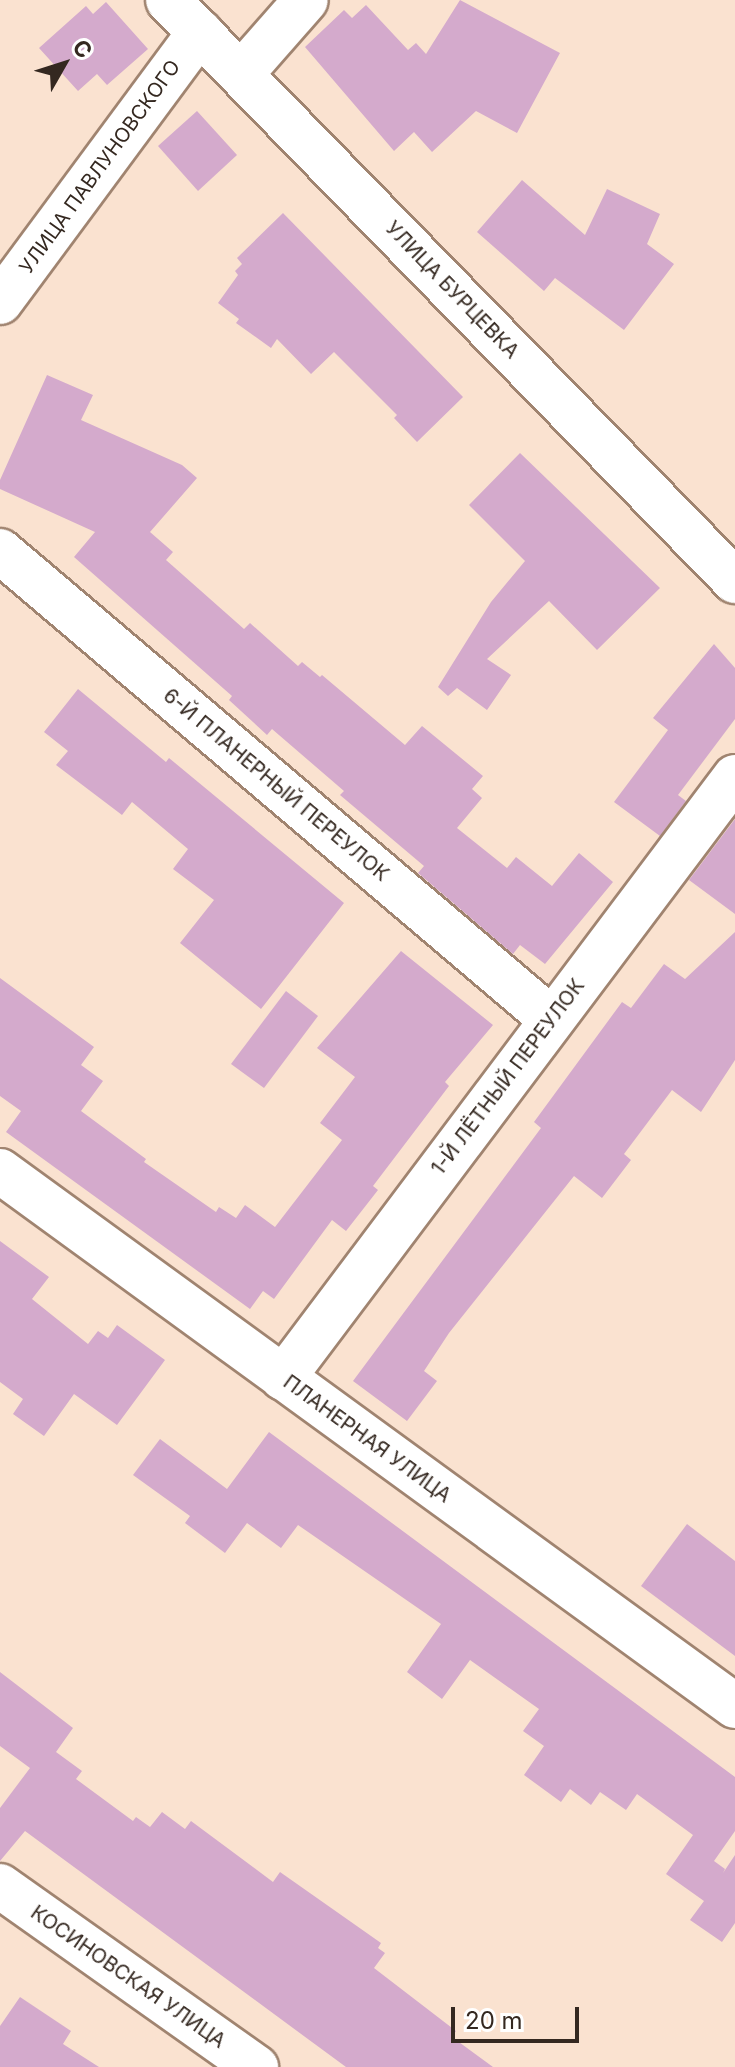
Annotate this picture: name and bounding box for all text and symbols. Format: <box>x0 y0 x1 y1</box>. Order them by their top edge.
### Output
north arrow <box>24 24 104 104</box>
text: С <box>67 34 98 63</box>
street label: УЛИЦА ПАВЛУНОВСКОГО <box>14 56 186 278</box>
street label: УЛИЦА БУРЦЕВКА <box>380 216 524 364</box>
street label: 6-Й ПЛАНЕРНЫЙ ПЕРЕУЛОК <box>158 684 394 886</box>
street label: 1-Й ЛЁТНЫЙ ПЕРЕУЛОК <box>426 974 590 1180</box>
street label: ПЛАНЕРНАЯ УЛИЦА <box>279 1370 455 1508</box>
street label: КОСИНОВСКАЯ УЛИЦА <box>26 1901 230 2053</box>
scale bar <box>455 1991 583 2041</box>
text: 20 m <box>465 2006 523 2035</box>

